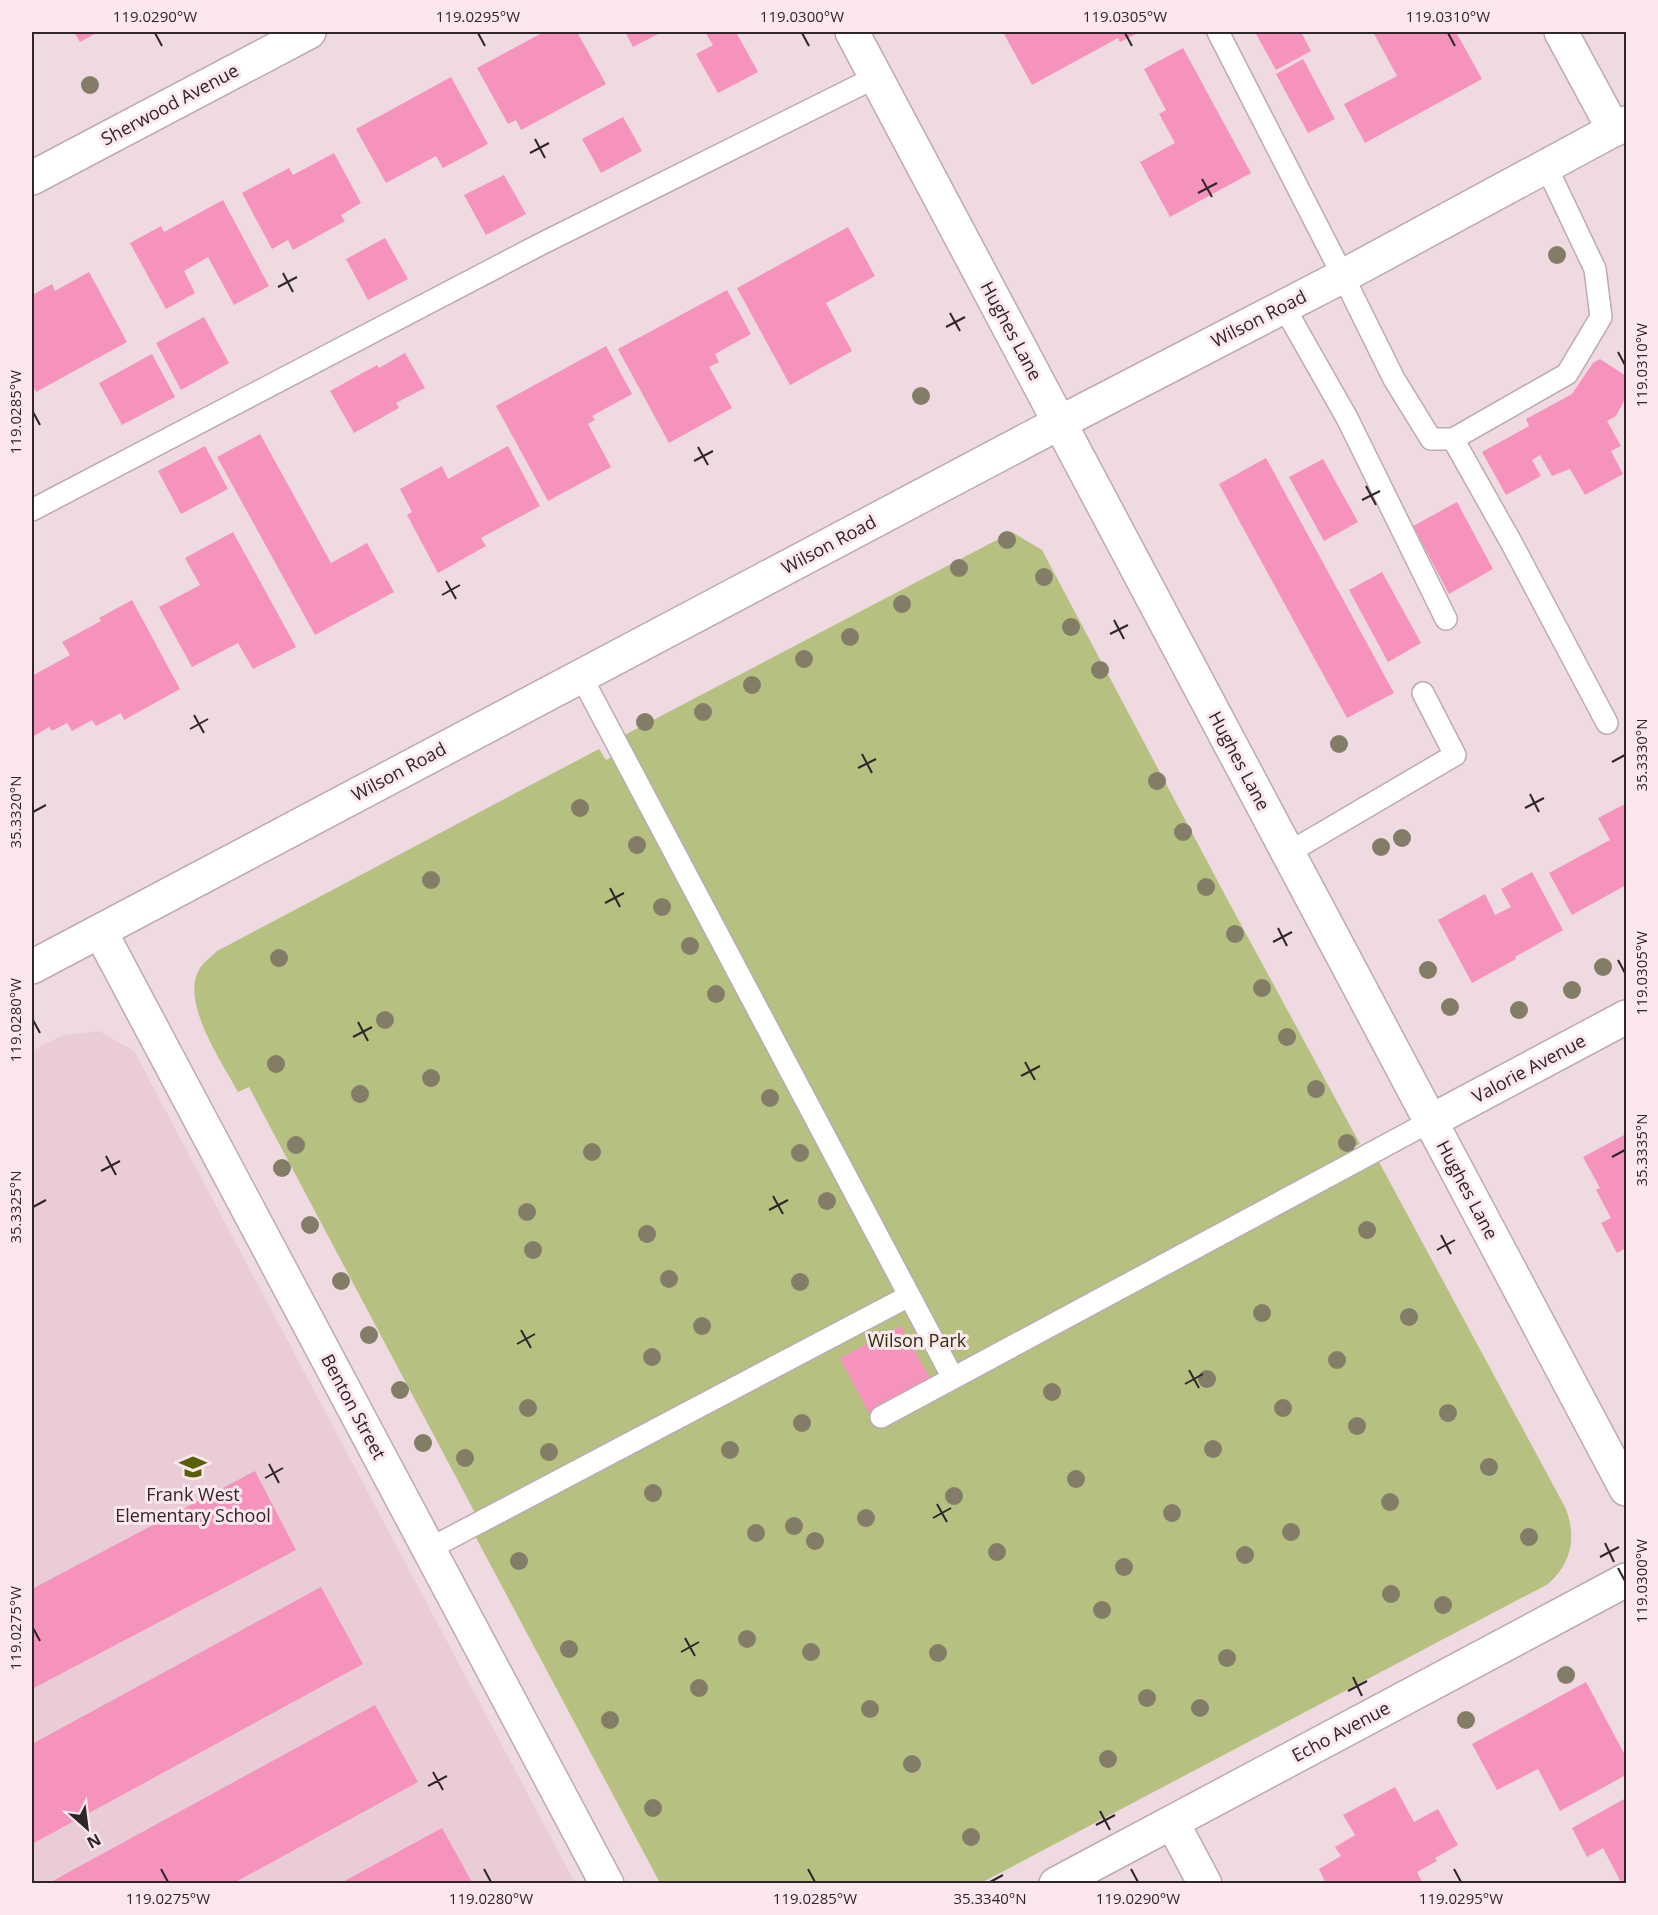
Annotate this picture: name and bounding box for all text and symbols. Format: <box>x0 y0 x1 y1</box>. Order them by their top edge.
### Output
text: 119.0290°W <box>113 6 197 26</box>
text: 119.0295°W <box>436 6 520 26</box>
text: 119.0300°W <box>760 6 844 26</box>
text: 119.0305°W <box>1083 6 1167 26</box>
text: 119.0310°W <box>1406 6 1490 26</box>
street label: Sherwood Avenue <box>97 58 242 150</box>
street label: Hughes Lane <box>976 277 1048 384</box>
street label: Wilson Road <box>1207 284 1310 352</box>
text: 119.0310°W <box>1631 323 1651 407</box>
text: 119.0285°W <box>5 370 25 454</box>
street label: Wilson Road <box>777 509 880 579</box>
street label: Hughes Lane <box>1204 707 1276 814</box>
text: 35.3330°N <box>1631 718 1651 792</box>
street label: Wilson Road <box>347 736 450 806</box>
text: 35.3320°N <box>5 775 25 849</box>
text: 119.0305°W <box>1631 931 1651 1015</box>
text: 119.0280°W <box>5 978 25 1062</box>
street label: Valorie Avenue <box>1468 1028 1590 1108</box>
text: 35.3335°N <box>1631 1113 1651 1187</box>
street label: Hughes Lane <box>1432 1136 1504 1243</box>
text: 35.3325°N <box>5 1170 25 1244</box>
park label: Wilson Park <box>868 1328 967 1352</box>
street label: Benton Street <box>316 1350 392 1463</box>
school or university icon: Frank West Elementary School <box>178 1452 208 1482</box>
place label: Frank West Elementary School <box>115 1482 271 1527</box>
text: 119.0300°W <box>1631 1539 1651 1623</box>
text: 119.0275°W <box>5 1586 25 1670</box>
street label: Echo Avenue <box>1287 1695 1394 1767</box>
north arrow <box>57 1798 117 1858</box>
text: N <box>83 1828 105 1854</box>
text: 119.0275°W <box>126 1888 210 1908</box>
text: 119.0280°W <box>449 1888 533 1908</box>
text: 119.0285°W <box>773 1888 857 1908</box>
text: 35.3340°N <box>953 1888 1027 1908</box>
text: 119.0290°W <box>1096 1888 1180 1908</box>
text: 119.0295°W <box>1419 1888 1503 1908</box>

